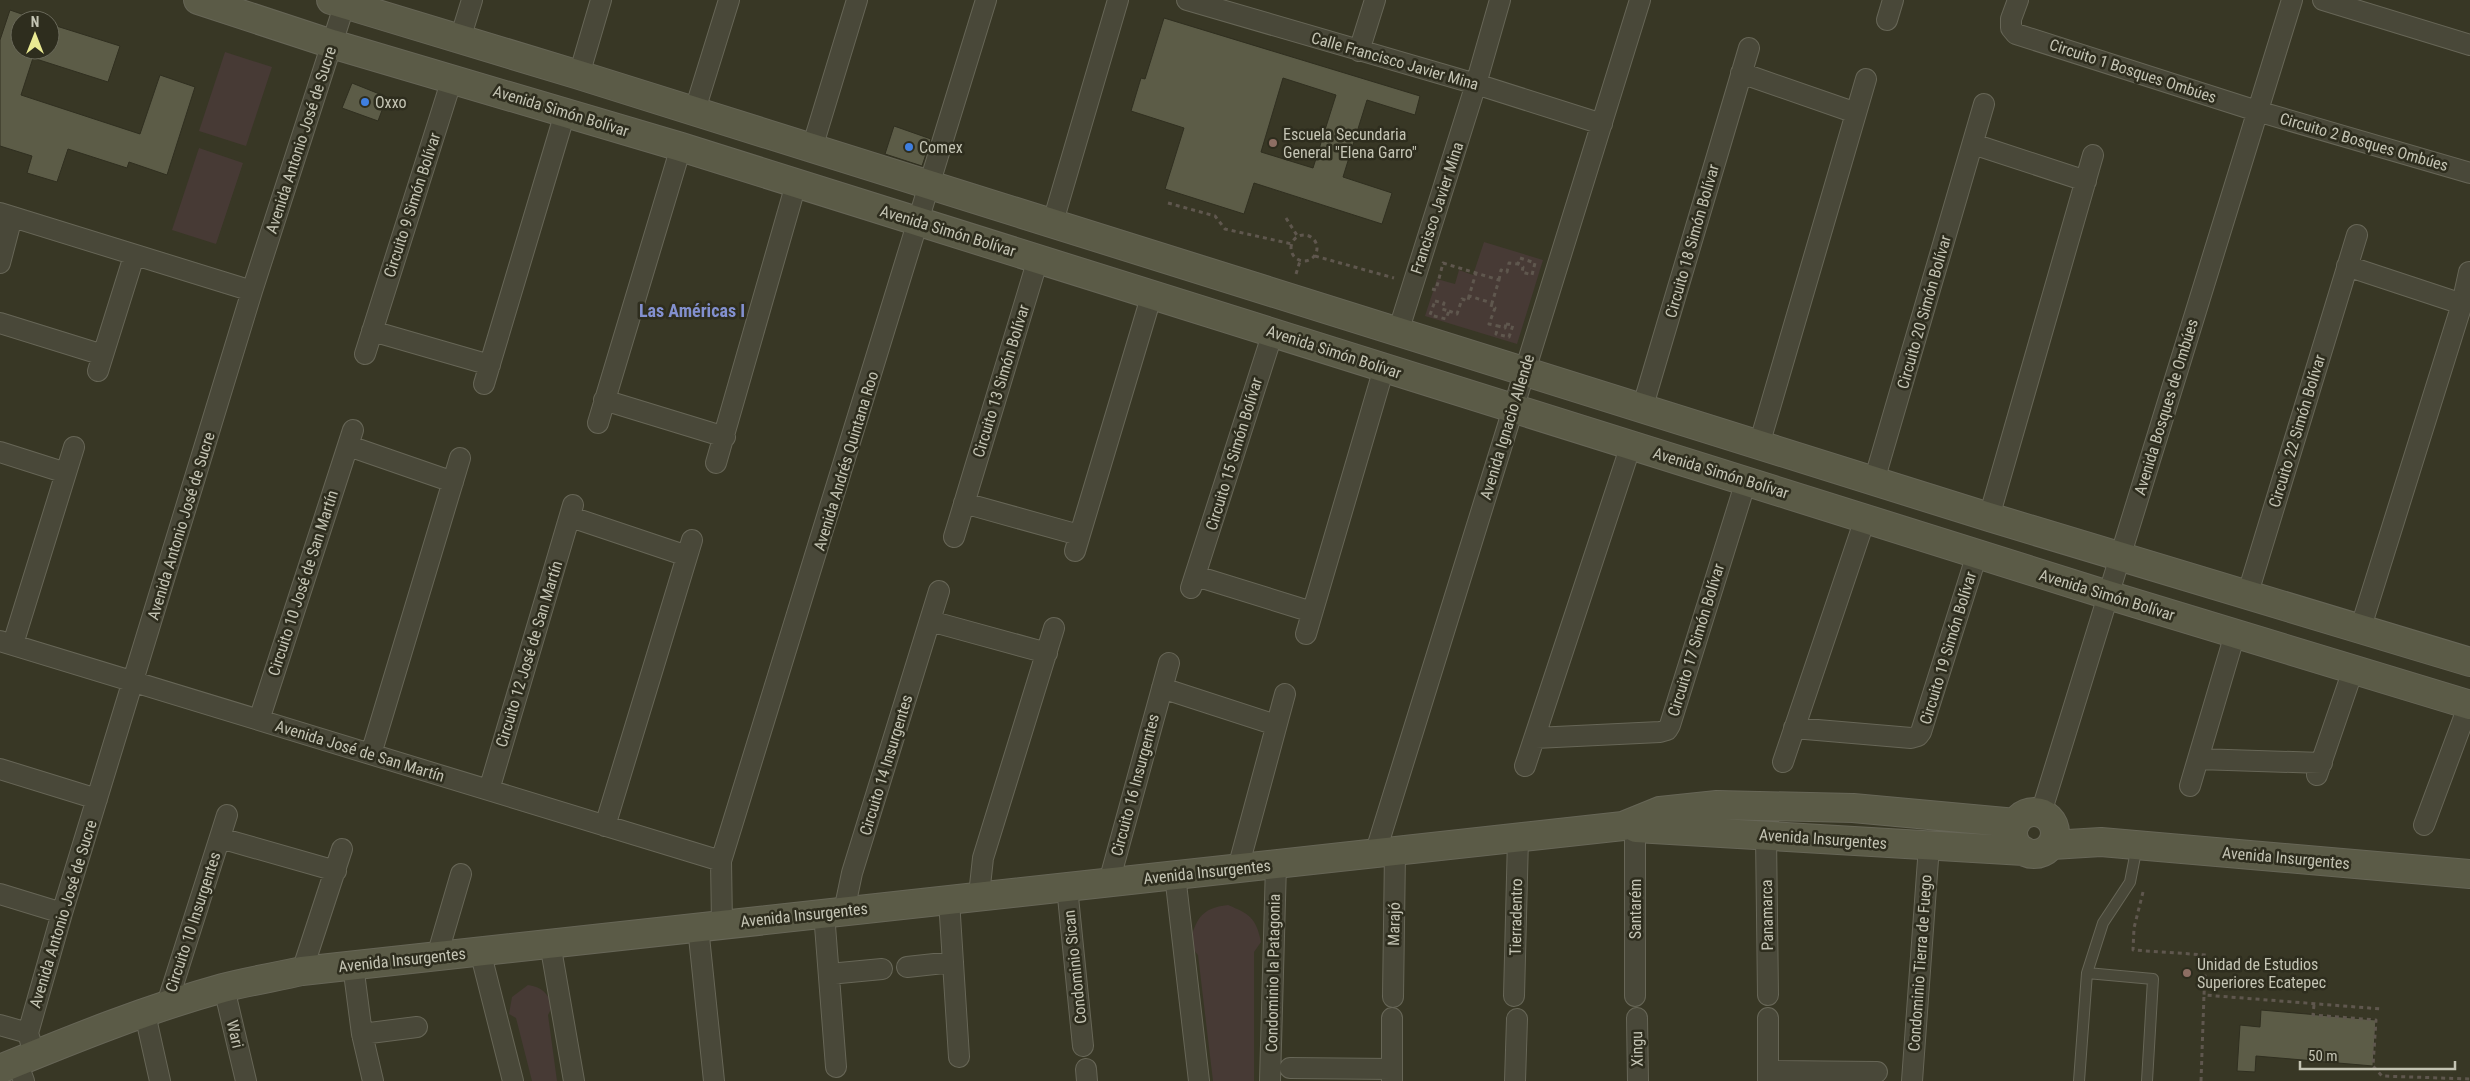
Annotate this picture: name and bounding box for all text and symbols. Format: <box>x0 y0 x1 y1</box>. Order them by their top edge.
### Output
north arrow <box>10 10 60 60</box>
text: N <box>31 14 39 30</box>
street label: Calle Francisco Javier Mina <box>1309 28 1481 94</box>
street label: Circuito 1 Bosques Ombúes <box>2047 35 2219 107</box>
street label: Avenida Antonio José de Sucre <box>262 44 340 236</box>
street label: Avenida Simón Bolívar <box>491 81 631 141</box>
place label: Oxxo <box>375 93 407 112</box>
marker: Oxxo <box>359 96 371 108</box>
street label: Circuito 2 Bosques Ombúes <box>2278 109 2450 175</box>
place label: Escuela Secundaria General "Elena Garro" <box>1283 125 1417 162</box>
street label: Circuito 9 Simón Bolívar <box>380 130 444 280</box>
marker: Escuela Secundaria General "Elena Garro" <box>1267 137 1279 149</box>
place label: Comex <box>919 138 963 157</box>
street label: Francisco Javier Mina <box>1407 139 1467 277</box>
marker: Comex <box>903 141 915 153</box>
street label: Circuito 18 Simón Bolívar <box>1661 162 1723 320</box>
street label: Avenida Simón Bolívar <box>878 201 1018 261</box>
street label: Circuito 20 Simón Bolívar <box>1893 233 1955 391</box>
district label: Las Américas I <box>639 300 745 321</box>
street label: Circuito 13 Simón Bolívar <box>969 302 1033 460</box>
street label: Avenida Bosques de Ombúes <box>2130 317 2202 497</box>
street label: Avenida Simón Bolívar <box>1264 321 1404 383</box>
street label: Avenida Ignacio Allende <box>1476 352 1538 502</box>
street label: Circuito 22 Simón Bolívar <box>2265 352 2329 510</box>
street label: Avenida Andrés Quintana Roo <box>810 369 882 553</box>
street label: Circuito 15 Simón Bolívar <box>1202 375 1266 533</box>
street label: Avenida Antonio José de Sucre <box>143 430 219 622</box>
street label: Avenida Simón Bolívar <box>1651 443 1791 503</box>
street label: Circuito 10 José de San Martín <box>264 488 342 678</box>
street label: Circuito 12 José de San Martín <box>492 558 566 750</box>
street label: Circuito 17 Simón Bolívar <box>1664 561 1728 719</box>
street label: Avenida Simón Bolívar <box>2037 565 2177 625</box>
street label: Circuito 19 Simón Bolívar <box>1916 569 1980 727</box>
street label: Circuito 14 Insurgentes <box>856 692 916 838</box>
street label: Circuito 16 Insurgentes <box>1107 712 1163 858</box>
street label: Avenida José de San Martín <box>273 716 447 786</box>
street label: Avenida Antonio José de Sucre <box>25 818 101 1010</box>
street label: Avenida Insurgentes <box>1759 825 1887 853</box>
street label: Avenida Insurgentes <box>2221 843 2351 873</box>
street label: Circuito 10 Insurgentes <box>161 850 225 994</box>
street label: Avenida Insurgentes <box>1142 856 1272 888</box>
street label: Condominio Tierra de Fuego <box>1904 874 1936 1052</box>
street label: Tierradentro <box>1506 878 1526 956</box>
street label: Santarém <box>1626 879 1645 939</box>
street label: Panamarca <box>1757 879 1777 951</box>
street label: Condominio la Patagonia <box>1262 894 1284 1052</box>
street label: Avenida Insurgentes <box>739 899 869 931</box>
street label: Marajó <box>1384 902 1404 946</box>
street label: Condominio Sican <box>1060 909 1090 1025</box>
street label: Avenida Insurgentes <box>337 944 467 976</box>
place label: Unidad de Estudios Superiores Ecatepec <box>2197 955 2326 992</box>
marker: Unidad de Estudios Superiores Ecatepec <box>2181 967 2193 979</box>
street label: Wari <box>223 1018 247 1050</box>
street label: Xingu <box>1627 1031 1647 1067</box>
scale bar <box>2300 1038 2455 1070</box>
text: 50 m <box>2308 1047 2338 1065</box>

